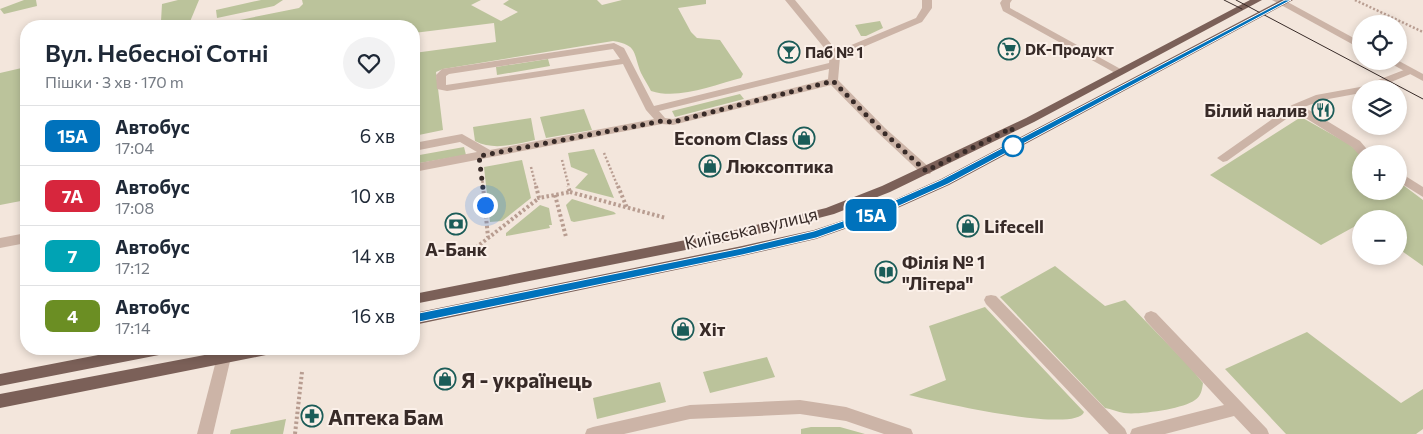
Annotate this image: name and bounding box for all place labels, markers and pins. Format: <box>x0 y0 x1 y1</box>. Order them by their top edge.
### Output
supermarket icon: DК-Продукт <box>997 37 1021 61</box>
bar icon: Паб № 1 <box>777 40 801 64</box>
place label: DК-Продукт <box>1025 40 1114 58</box>
place label: Паб № 1 <box>805 43 863 61</box>
restaurant icon: Білий налив <box>1311 98 1335 122</box>
place label: Білий налив <box>1204 99 1307 121</box>
shop icon: Econom Class <box>792 126 816 150</box>
place label: Econom Class <box>674 127 788 149</box>
unlabelled marker <box>1002 135 1024 157</box>
shop icon: Люксоптика <box>698 154 722 178</box>
place label: Люксоптика <box>726 155 833 177</box>
bank icon: А-Банк <box>444 212 468 236</box>
shop icon: Lifecell <box>956 214 980 238</box>
place label: Lifecell <box>984 215 1044 237</box>
place label: А-Банк <box>425 238 488 260</box>
place label: Філія № 1 "Літера" <box>902 251 985 294</box>
library icon: Філія № 1 "Літера" <box>874 260 898 284</box>
shop icon: Хіт <box>671 317 695 341</box>
place label: Хіт <box>699 318 726 340</box>
shop icon: Я - українець <box>433 367 457 391</box>
place label: Я - українець <box>461 367 592 392</box>
pharmacy icon: Аптека Бам <box>300 404 324 428</box>
place label: Аптека Бам <box>328 404 443 429</box>

